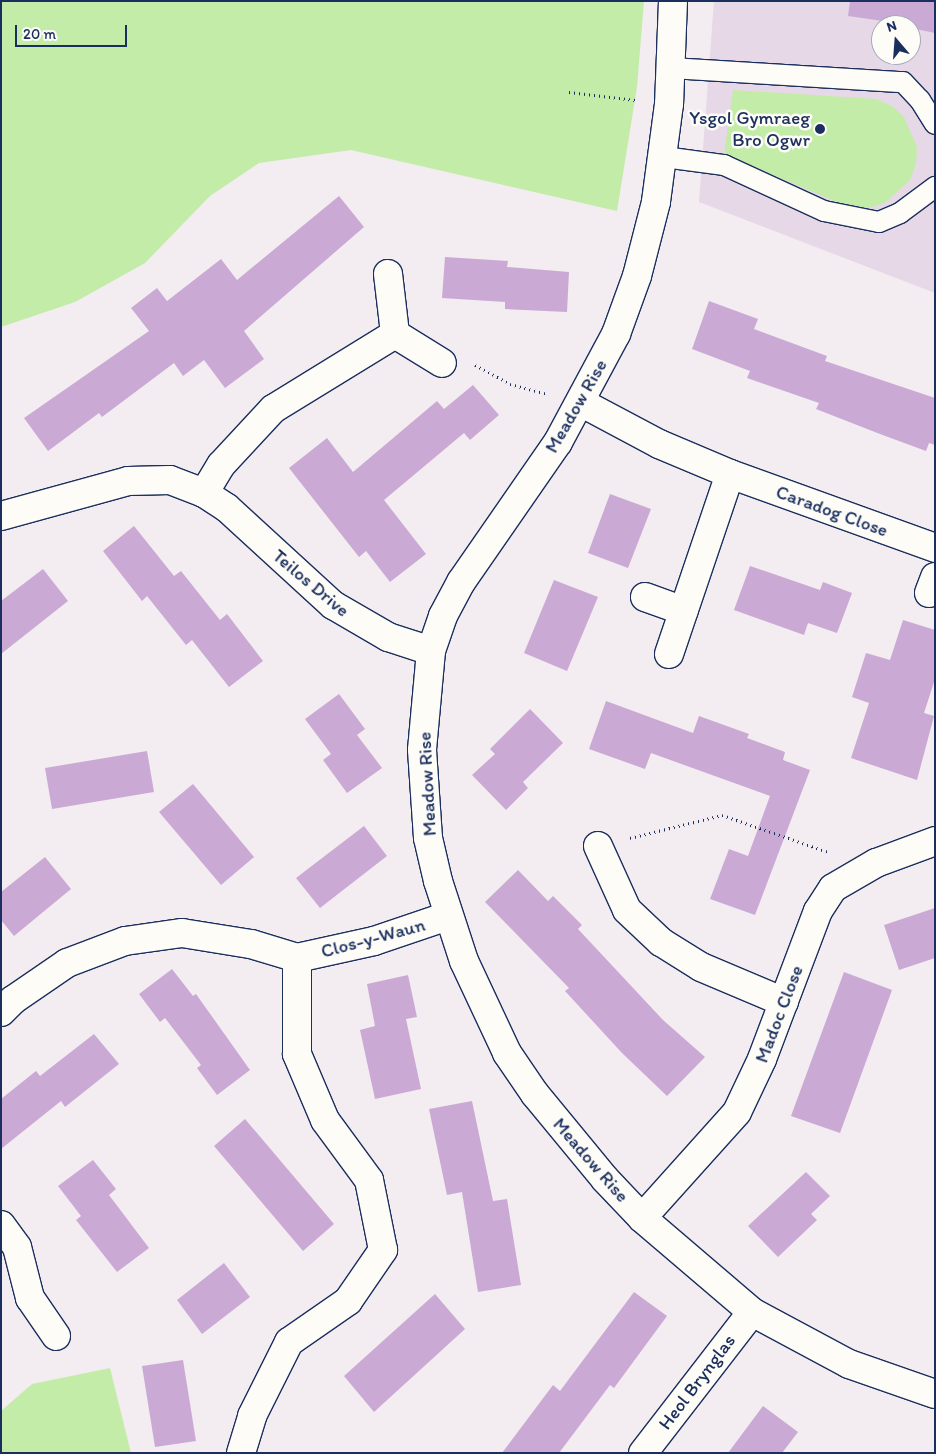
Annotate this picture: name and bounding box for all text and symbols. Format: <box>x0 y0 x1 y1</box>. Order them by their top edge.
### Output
scale bar <box>18 15 130 47</box>
north arrow <box>871 15 921 65</box>
text: N <box>884 17 899 36</box>
text: 20 m <box>23 25 56 43</box>
place label: Ysgol Gymraeg Bro Ogwr <box>689 107 810 151</box>
marker: Ysgol Gymraeg Bro Ogwr <box>814 123 826 135</box>
street label: Meadow Rise <box>540 355 612 457</box>
street label: Caradog Close <box>773 480 891 542</box>
street label: Teilos Drive <box>268 544 354 622</box>
street label: Meadow Rise <box>413 731 441 837</box>
street label: Clos-y-Waun <box>318 913 428 963</box>
street label: Madoc Close <box>750 962 808 1066</box>
street label: Meadow Rise <box>548 1113 634 1207</box>
street label: Heol Brynglas <box>653 1329 741 1435</box>

